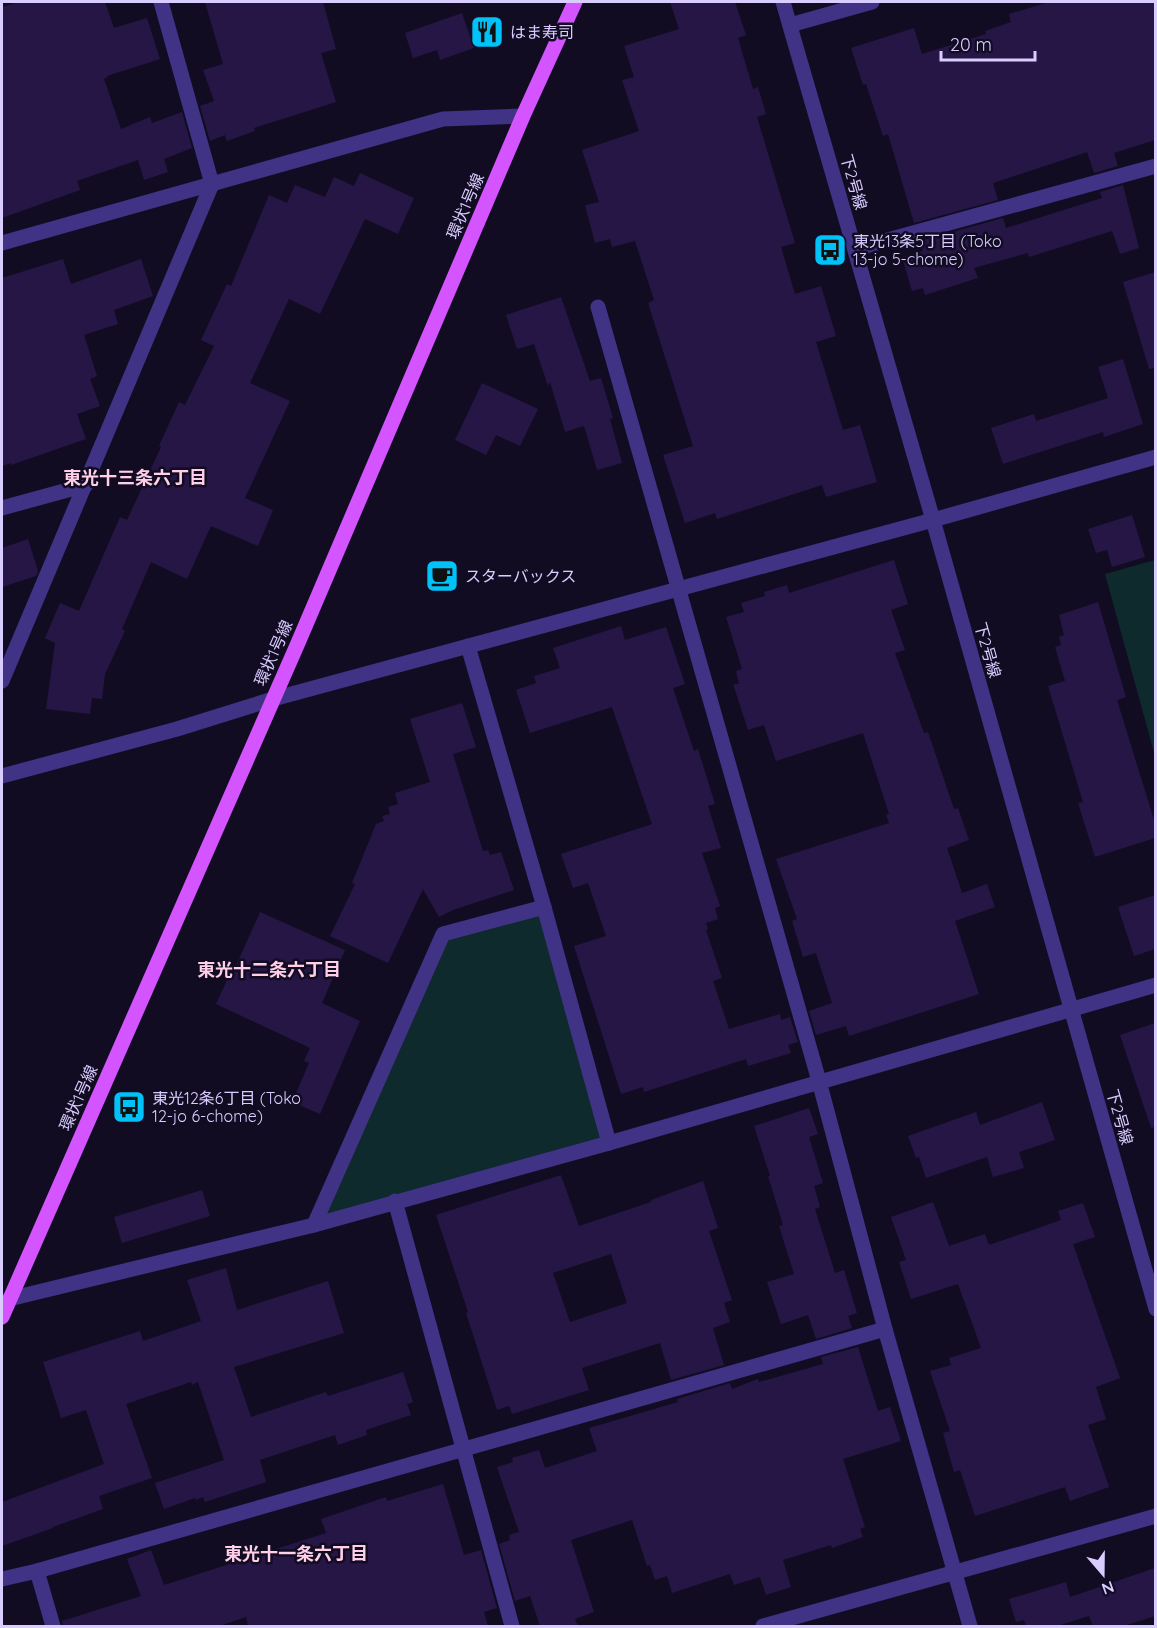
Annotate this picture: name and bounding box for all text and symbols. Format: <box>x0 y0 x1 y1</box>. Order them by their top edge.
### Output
restaurant icon: はま寿司 <box>469 14 505 50</box>
place label: はま寿司 <box>510 22 574 42</box>
scale bar <box>941 24 1036 62</box>
text: 20 m <box>950 33 992 56</box>
street label: 下2号線 <box>837 152 871 212</box>
street label: 環状1号線 <box>442 170 488 242</box>
place label: 東光13条5丁目 (Toko 13-jo 5-chome) <box>853 231 1002 269</box>
bus stop icon: 東光13条5丁目 (Toko 13-jo 5-chome) <box>812 232 848 268</box>
district label: 東光十三条六丁目 <box>63 466 207 489</box>
cafe icon: スターバックス <box>424 558 460 594</box>
place label: スターバックス <box>465 566 576 586</box>
street label: 環状1号線 <box>250 617 296 689</box>
street label: 下2号線 <box>971 620 1005 680</box>
district label: 東光十二条六丁目 <box>197 958 341 981</box>
street label: 環状1号線 <box>55 1062 101 1134</box>
street label: 下2号線 <box>1103 1087 1137 1147</box>
place label: 東光12条6丁目 (Toko 12-jo 6-chome) <box>152 1088 301 1126</box>
bus stop icon: 東光12条6丁目 (Toko 12-jo 6-chome) <box>111 1089 147 1125</box>
district label: 東光十一条六丁目 <box>224 1542 368 1565</box>
north arrow <box>1073 1544 1133 1604</box>
text: N <box>1099 1577 1117 1600</box>

